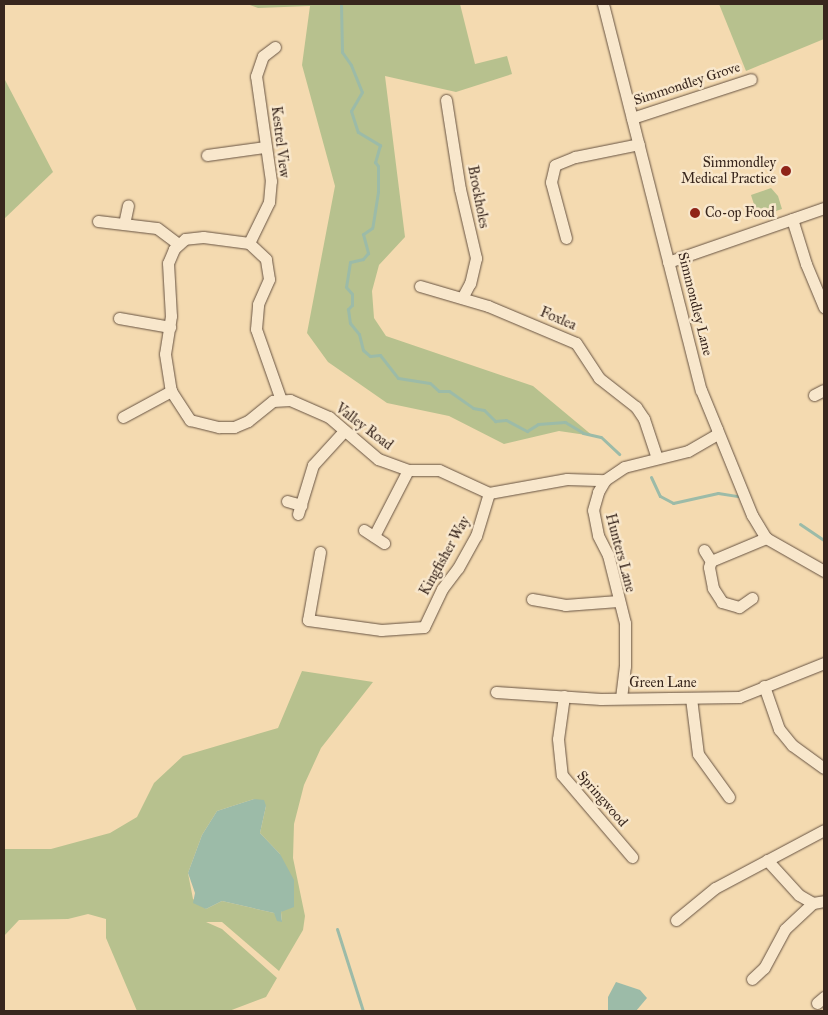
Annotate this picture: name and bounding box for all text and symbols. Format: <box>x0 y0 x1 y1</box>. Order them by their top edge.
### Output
street label: Simmondley Grove <box>632 59 742 109</box>
street label: Kestrel View <box>267 105 293 179</box>
place label: Simmondley Medical Practice <box>681 155 776 188</box>
street label: Brockholes <box>464 164 492 230</box>
marker: Simmondley Medical Practice <box>780 165 792 177</box>
place label: Co-op Food <box>705 205 775 221</box>
marker: Co-op Food <box>689 207 701 219</box>
street label: Simmondley Lane <box>674 251 716 357</box>
street label: Foxlea <box>537 304 579 334</box>
street label: Valley Road <box>332 400 396 454</box>
street label: Hunters Lane <box>601 512 639 594</box>
street label: Kingfisher Way <box>416 514 474 598</box>
street label: Green Lane <box>629 675 697 691</box>
street label: Springwood <box>573 768 631 830</box>

